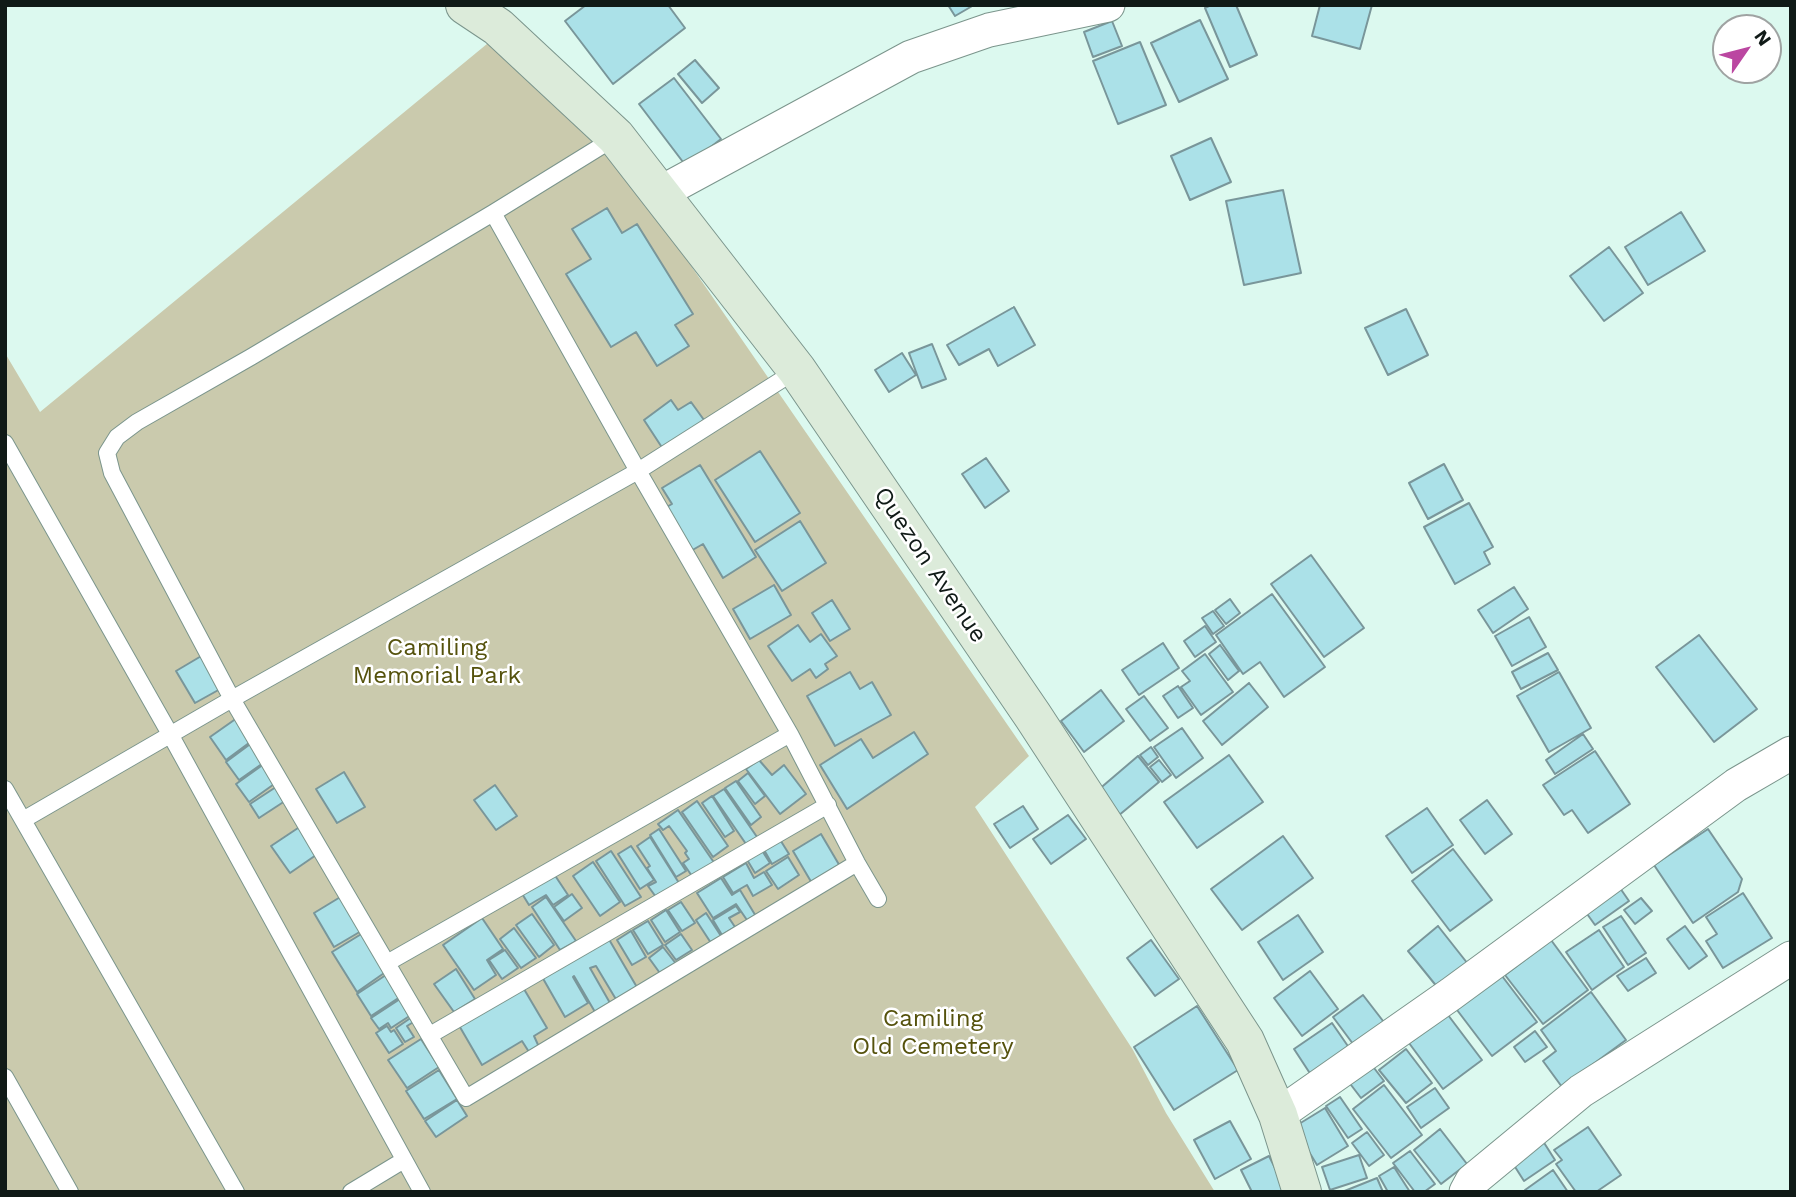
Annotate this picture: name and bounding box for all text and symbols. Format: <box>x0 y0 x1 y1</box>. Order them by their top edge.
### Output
north arrow <box>1712 14 1782 84</box>
text: N <box>1750 25 1776 50</box>
street label: Quezon Avenue <box>867 482 993 648</box>
park label: Camiling Memorial Park <box>353 634 521 690</box>
park label: Camiling Old Cemetery <box>852 1005 1014 1061</box>

